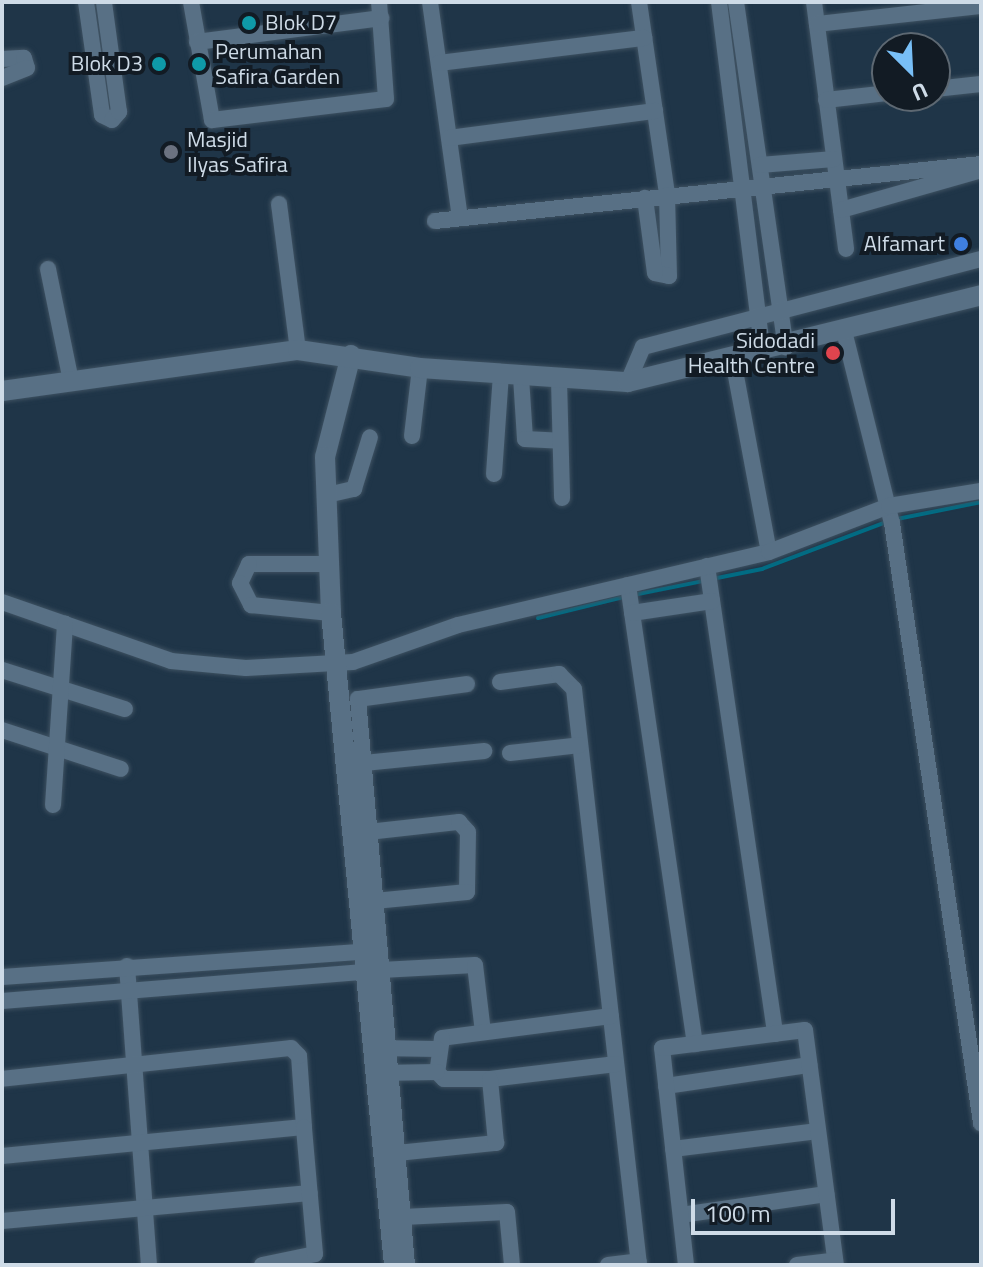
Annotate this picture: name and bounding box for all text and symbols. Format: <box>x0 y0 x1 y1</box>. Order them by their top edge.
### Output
place label: Blok D7 <box>265 10 337 36</box>
marker: Blok D7 <box>240 14 258 32</box>
north arrow <box>871 32 951 112</box>
place label: Perumahan Safira Garden <box>215 38 340 90</box>
place label: Blok D3 <box>71 51 143 77</box>
marker: Blok D3 <box>150 55 168 73</box>
marker: Perumahan Safira Garden <box>190 55 208 73</box>
text: U <box>906 74 933 111</box>
place label: Masjid Ilyas Safira <box>187 126 288 178</box>
marker: Masjid Ilyas Safira <box>162 143 180 161</box>
place label: Alfamart <box>864 231 945 257</box>
marker: Alfamart <box>952 235 970 253</box>
place label: Sidodadi Health Centre <box>688 327 815 378</box>
marker: Sidodadi Health Centre <box>822 342 844 364</box>
scale bar <box>695 1183 899 1233</box>
text: 100 m <box>705 1195 771 1231</box>

